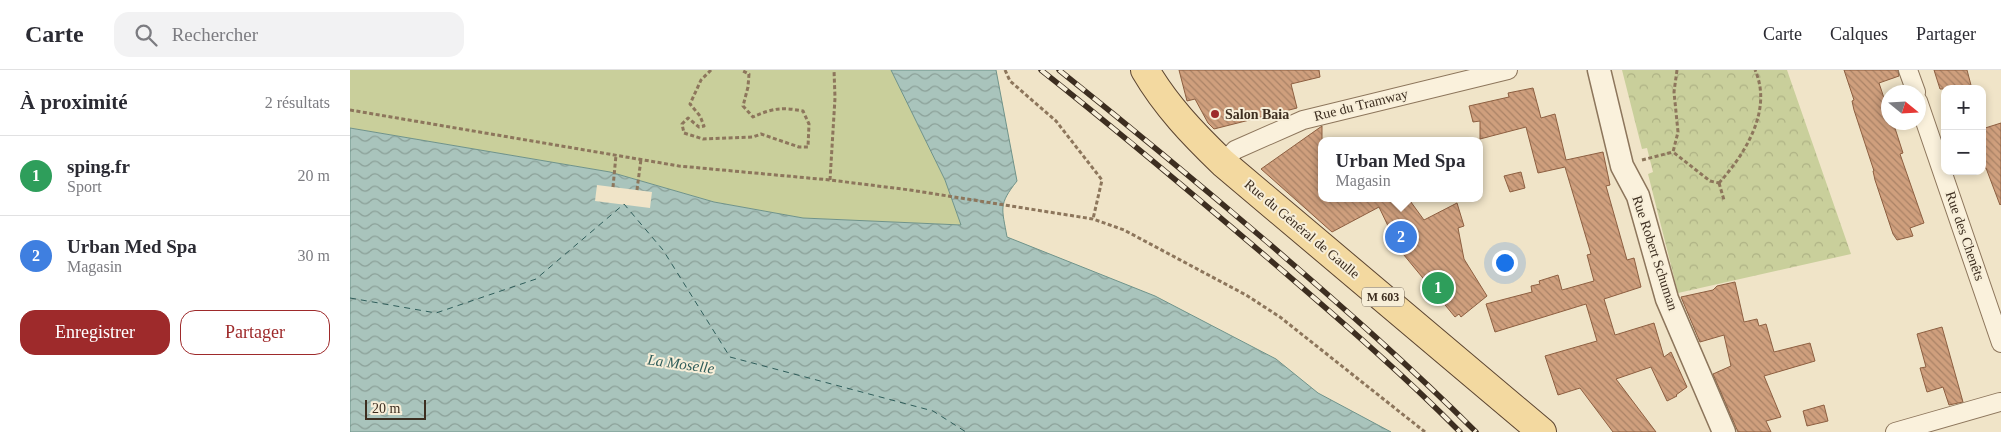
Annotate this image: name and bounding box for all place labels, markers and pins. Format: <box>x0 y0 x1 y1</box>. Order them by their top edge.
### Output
place label: Salon Baia <box>1225 107 1289 122</box>
marker: Salon Baia <box>1209 108 1221 120</box>
pin: 2 <box>1385 218 1417 256</box>
pin: 1 <box>1422 269 1454 307</box>

